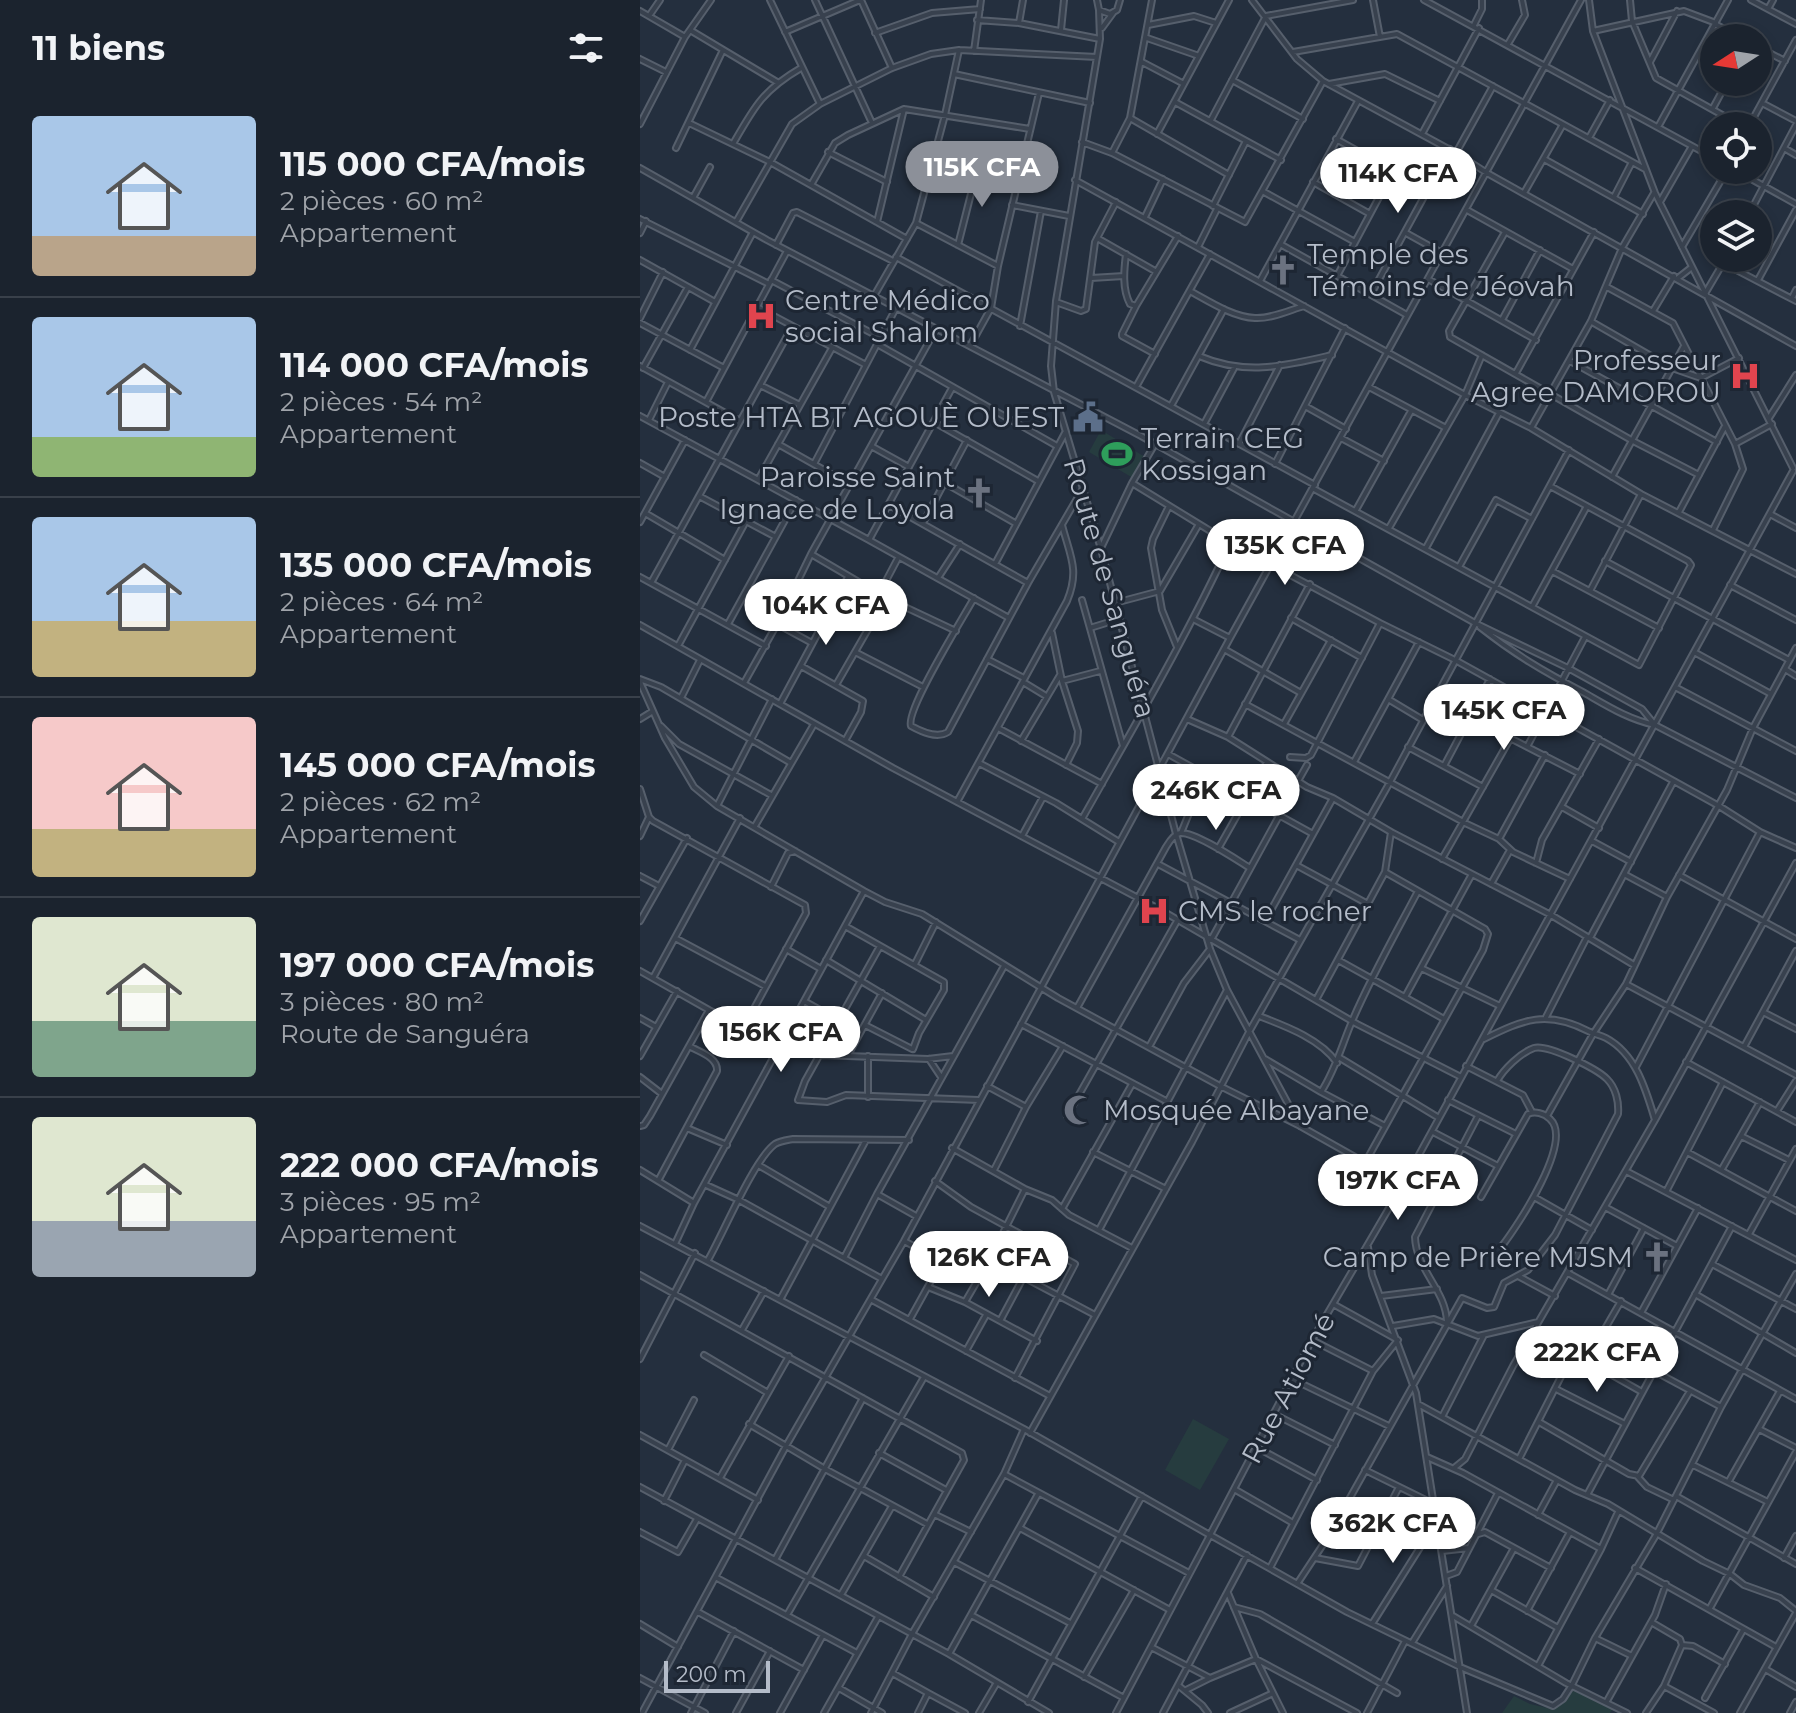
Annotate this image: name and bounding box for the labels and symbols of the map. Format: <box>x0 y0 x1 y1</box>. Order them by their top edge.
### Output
north arrow <box>1700 24 1772 96</box>
pin: 115K CFA <box>899 141 1065 209</box>
pin: 114K CFA <box>1315 147 1481 215</box>
place label: Temple des Témoins de Jéovah <box>1307 237 1575 303</box>
church icon: Temple des Témoins de Jéovah <box>1266 253 1300 287</box>
place label: Centre Médico social Shalom <box>785 283 990 349</box>
hospital icon: Centre Médico social Shalom <box>744 299 778 333</box>
place label: Professeur Agree DAMOROU <box>1471 343 1721 409</box>
hospital icon: Professeur Agree DAMOROU <box>1728 359 1762 393</box>
place label: Poste HTA BT AGOUÈ OUEST <box>658 400 1064 434</box>
public building icon: Poste HTA BT AGOUÈ OUEST <box>1071 400 1105 434</box>
place label: Terrain CEG Kossigan <box>1141 421 1304 487</box>
sports icon: Terrain CEG Kossigan <box>1100 437 1134 471</box>
street label: Route de Sanguéra <box>1057 454 1163 722</box>
place label: Paroisse Saint Ignace de Loyola <box>719 460 955 526</box>
church icon: Paroisse Saint Ignace de Loyola <box>962 476 996 510</box>
pin: 135K CFA <box>1202 519 1368 587</box>
pin: 104K CFA <box>743 579 909 647</box>
pin: 145K CFA <box>1421 684 1587 752</box>
pin: 246K CFA <box>1133 764 1299 832</box>
hospital icon: CMS le rocher <box>1137 894 1171 928</box>
place label: CMS le rocher <box>1178 894 1372 928</box>
pin: 156K CFA <box>698 1006 864 1074</box>
mosque icon: Mosquée Albayane <box>1062 1093 1096 1127</box>
place label: Mosquée Albayane <box>1103 1093 1369 1127</box>
pin: 197K CFA <box>1315 1154 1481 1222</box>
pin: 126K CFA <box>906 1231 1072 1299</box>
place label: Camp de Prière MJSM <box>1323 1240 1633 1274</box>
church icon: Camp de Prière MJSM <box>1640 1240 1674 1274</box>
street label: Rue Atiomé <box>1234 1307 1342 1469</box>
pin: 222K CFA <box>1514 1326 1680 1394</box>
pin: 362K CFA <box>1310 1497 1476 1565</box>
scale bar <box>664 1657 770 1693</box>

